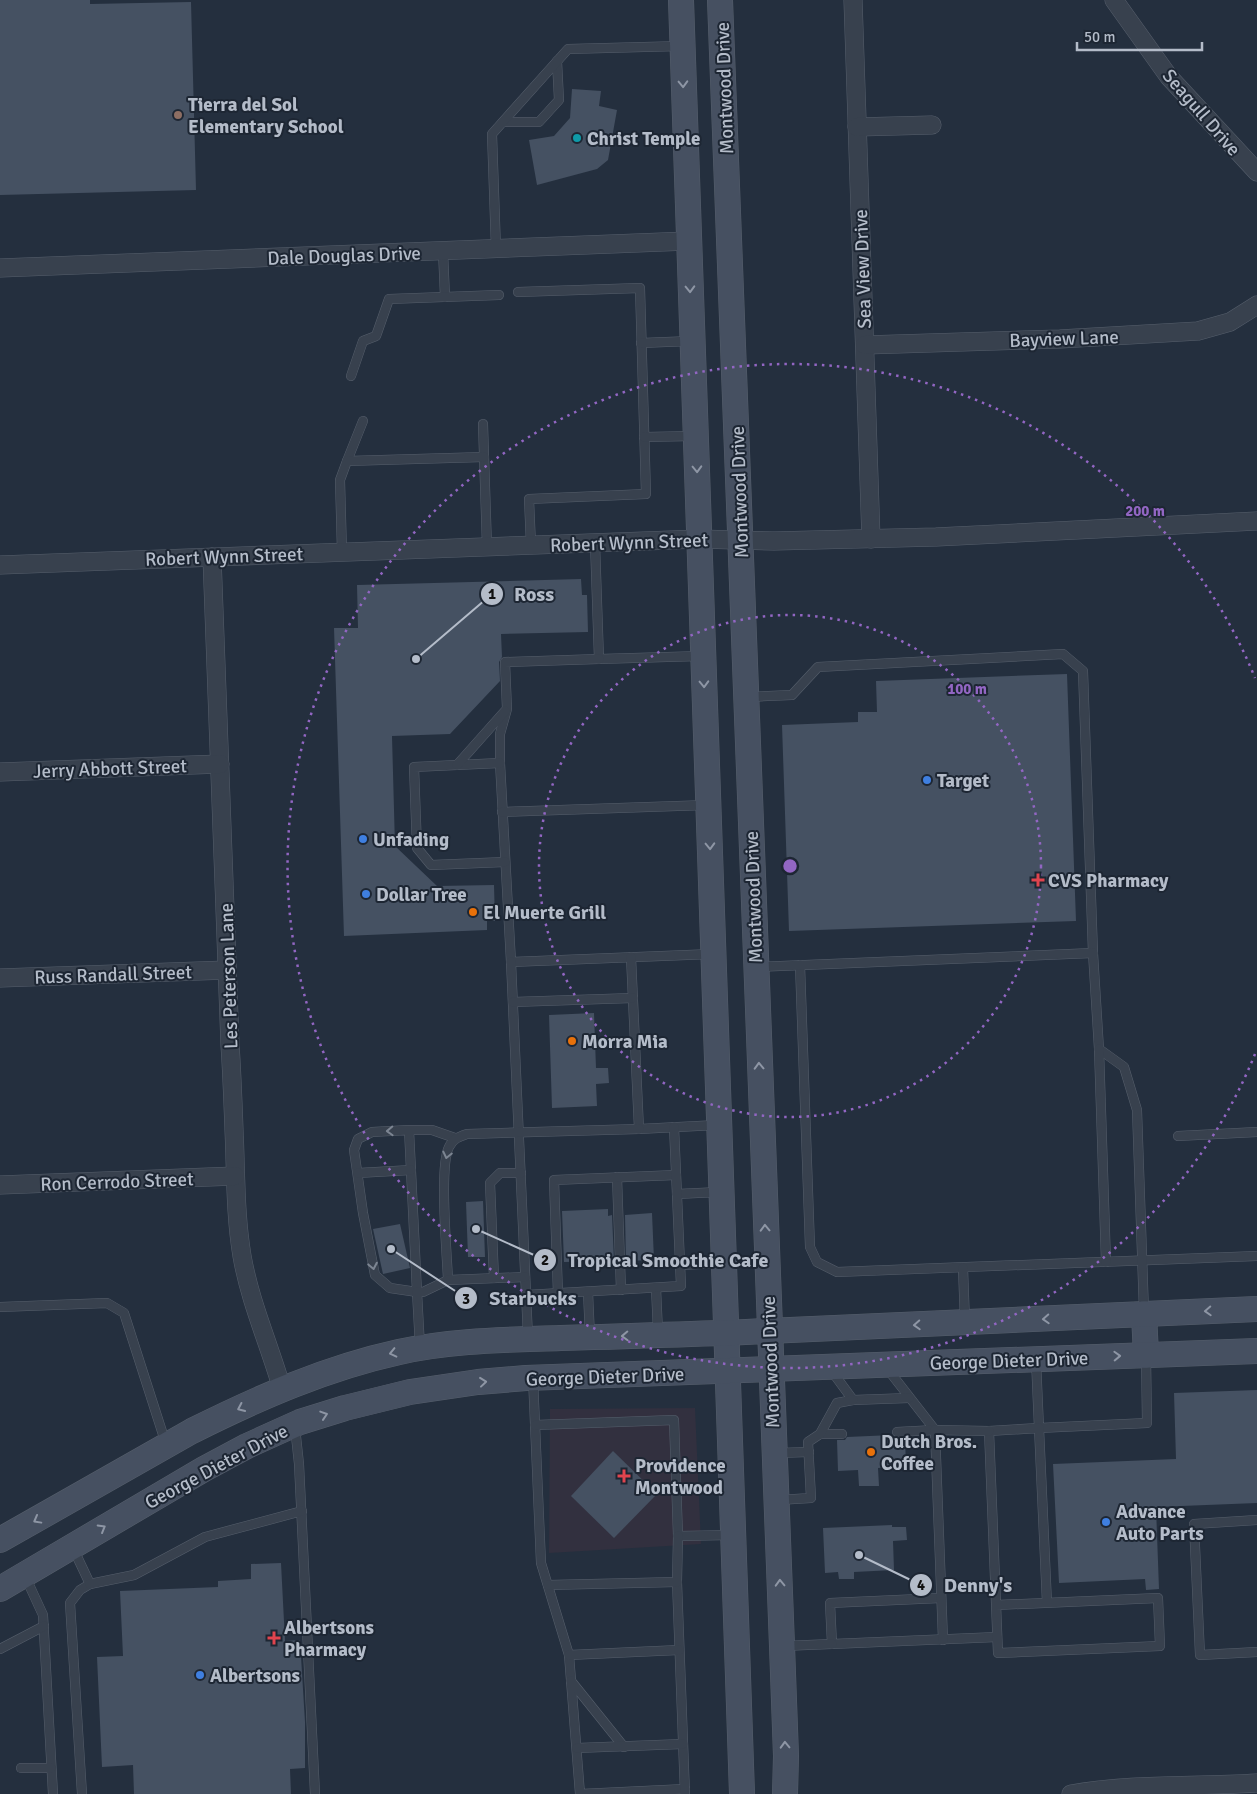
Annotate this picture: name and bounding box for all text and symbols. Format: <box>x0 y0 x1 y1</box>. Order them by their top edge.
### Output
scale bar <box>1077 20 1202 52</box>
street label: Montwood Drive <box>711 21 739 155</box>
text: 50 m <box>1084 28 1115 46</box>
street label: Seagull Drive <box>1157 64 1246 161</box>
one-way arrow <box>678 80 688 88</box>
place label: Tierra del Sol Elementary School <box>188 93 344 139</box>
marker: Tierra del Sol Elementary School <box>172 109 184 121</box>
place label: Christ Temple <box>587 127 700 151</box>
marker: Christ Temple <box>571 132 583 144</box>
street label: Sea View Drive <box>849 209 877 329</box>
street label: Dale Douglas Drive <box>267 241 421 271</box>
one-way arrow <box>684 286 695 294</box>
street label: Bayview Lane <box>1009 325 1119 353</box>
street label: Montwood Drive <box>726 425 754 559</box>
one-way arrow <box>691 465 702 473</box>
text: 200 m <box>1125 502 1165 520</box>
street label: Robert Wynn Street <box>550 528 709 558</box>
street label: Robert Wynn Street <box>145 542 304 572</box>
callout: Ross <box>479 576 564 611</box>
text: Ross <box>514 582 554 607</box>
text: 1 <box>488 585 496 603</box>
one-way arrow <box>699 680 710 688</box>
text: 100 m <box>947 680 987 698</box>
street label: Jerry Abbott Street <box>33 754 188 784</box>
place label: Target <box>937 769 989 793</box>
marker: Target <box>921 774 933 786</box>
place label: Unfading <box>373 828 449 852</box>
street label: Montwood Drive <box>740 830 768 964</box>
marker: Unfading <box>357 833 369 845</box>
one-way arrow <box>705 843 716 851</box>
centre of rings <box>781 857 799 875</box>
place label: CVS Pharmacy <box>1048 869 1169 893</box>
marker: CVS Pharmacy <box>1032 874 1044 886</box>
place label: Dollar Tree <box>376 883 467 907</box>
marker: Dollar Tree <box>360 888 372 900</box>
place label: El Muerte Grill <box>483 901 606 925</box>
street label: Les Peterson Lane <box>214 903 244 1049</box>
marker: El Muerte Grill <box>467 906 479 918</box>
street label: Russ Randall Street <box>34 960 193 990</box>
place label: Morra Mia <box>582 1030 668 1054</box>
marker: Morra Mia <box>566 1035 578 1047</box>
one-way arrow <box>753 1062 764 1070</box>
one-way arrow <box>386 1126 394 1136</box>
one-way arrow <box>442 1151 453 1159</box>
street label: Ron Cerrodo Street <box>40 1167 195 1197</box>
one-way arrow <box>760 1224 770 1232</box>
callout: Tropical Smoothie Cafe <box>533 1243 779 1278</box>
text: Tropical Smoothie Cafe <box>568 1248 768 1273</box>
text: 2 <box>541 1251 549 1269</box>
one-way arrow <box>367 1261 378 1270</box>
callout: Starbucks <box>454 1281 586 1316</box>
text: Starbucks <box>489 1286 577 1311</box>
text: 3 <box>462 1290 470 1308</box>
street label: Montwood Drive <box>757 1295 785 1429</box>
one-way arrow <box>1204 1306 1212 1317</box>
one-way arrow <box>1042 1313 1050 1324</box>
one-way arrow <box>913 1319 921 1330</box>
one-way arrow <box>620 1331 628 1342</box>
street label: George Dieter Drive <box>929 1346 1089 1376</box>
one-way arrow <box>389 1347 398 1358</box>
one-way arrow <box>1113 1351 1121 1362</box>
street label: George Dieter Drive <box>525 1362 685 1392</box>
one-way arrow <box>479 1377 487 1388</box>
one-way arrow <box>237 1401 246 1411</box>
one-way arrow <box>320 1411 328 1421</box>
street label: George Dieter Drive <box>141 1419 292 1515</box>
place label: Dutch Bros. Coffee <box>881 1430 977 1476</box>
marker: Dutch Bros. Coffee <box>865 1446 877 1458</box>
place label: Providence Montwood <box>635 1454 726 1500</box>
marker: Providence Montwood <box>617 1469 631 1483</box>
place label: Advance Auto Parts <box>1116 1500 1204 1546</box>
one-way arrow <box>33 1513 42 1523</box>
marker: Advance Auto Parts <box>1100 1516 1112 1528</box>
one-way arrow <box>97 1525 106 1535</box>
callout: Denny's <box>909 1567 1022 1602</box>
text: Denny's <box>944 1573 1012 1598</box>
text: 4 <box>917 1576 925 1594</box>
one-way arrow <box>774 1579 785 1587</box>
place label: Albertsons Pharmacy <box>284 1616 374 1662</box>
marker: Albertsons Pharmacy <box>268 1632 280 1644</box>
place label: Albertsons <box>210 1664 300 1688</box>
marker: Albertsons <box>194 1669 206 1681</box>
one-way arrow <box>780 1741 791 1749</box>

